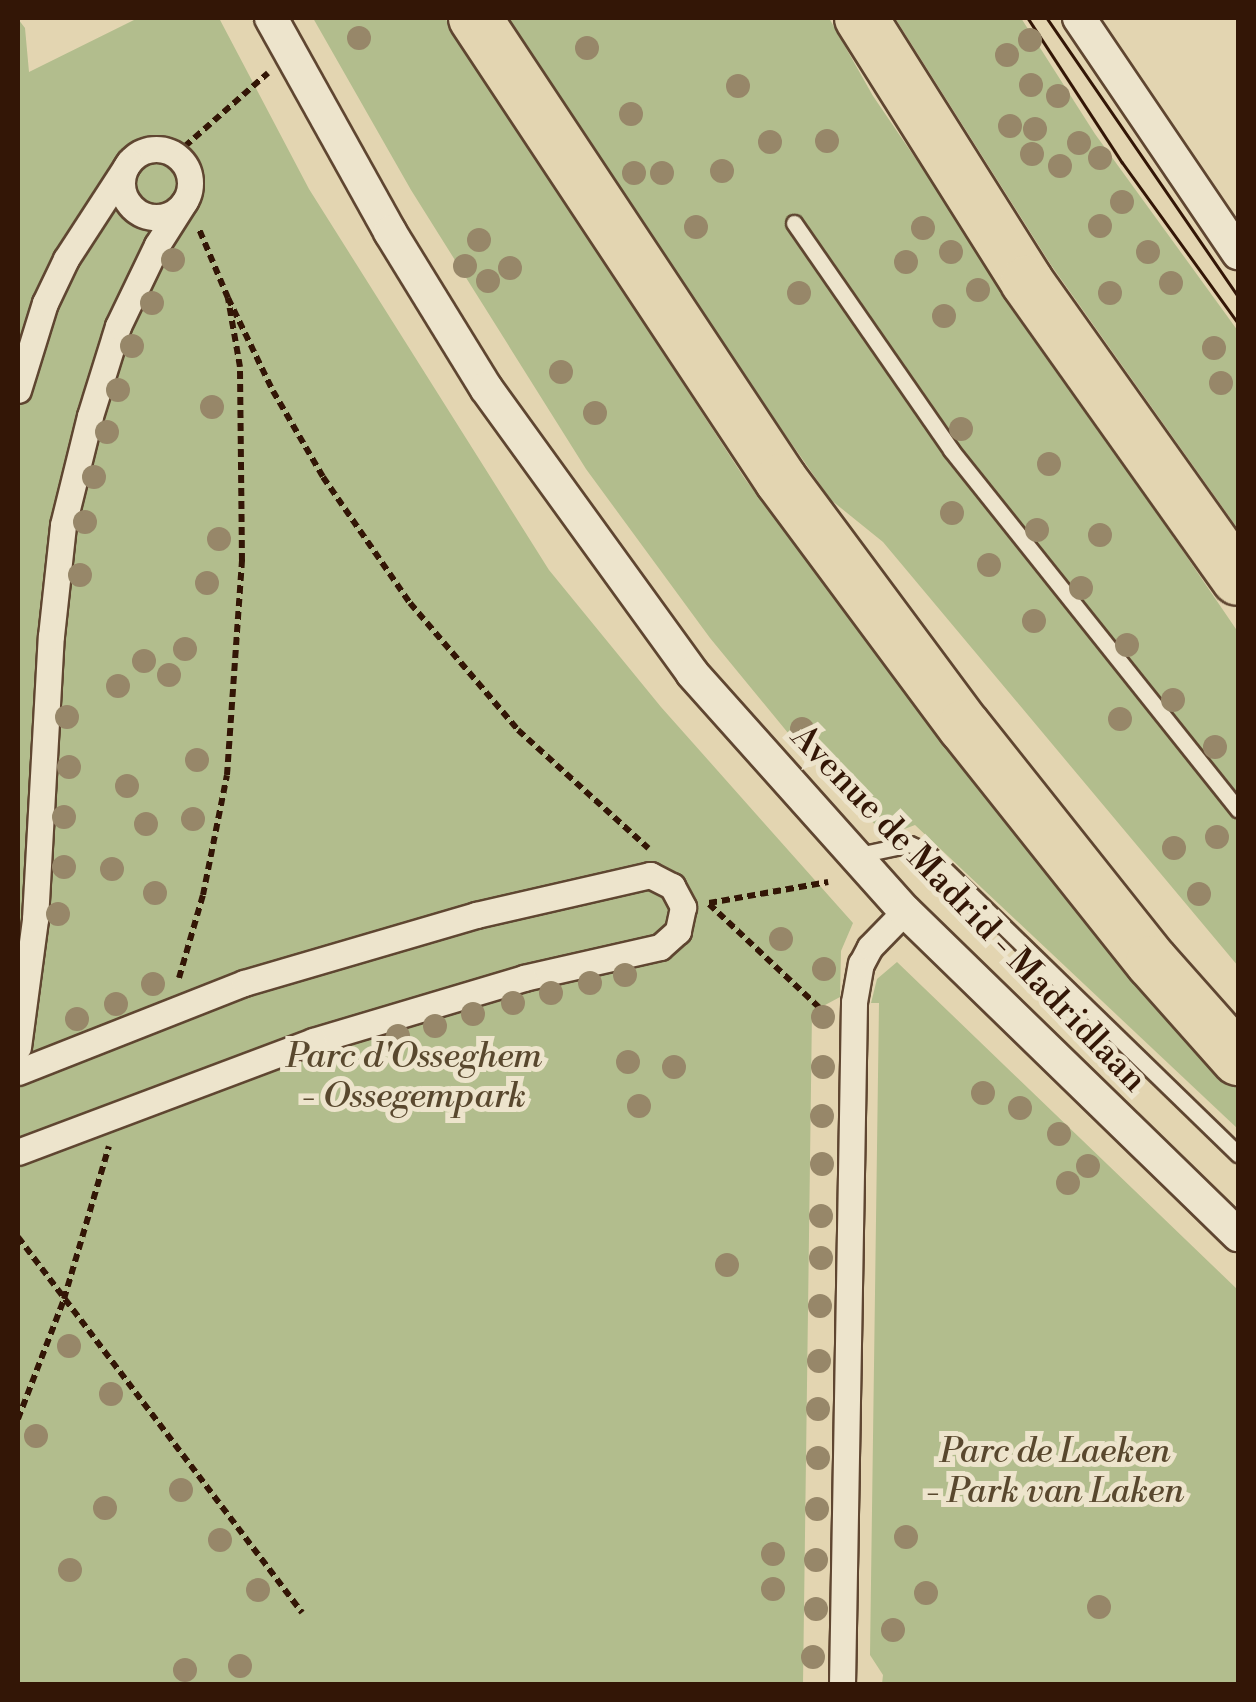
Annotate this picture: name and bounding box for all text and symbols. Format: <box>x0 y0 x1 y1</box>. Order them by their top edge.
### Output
street label: Avenue de Madrid - Madridlaan <box>781 717 1155 1101</box>
park label: Parc d'Osseghem - Ossegempark <box>286 1036 542 1118</box>
park label: Parc de Laeken - Park van Laken <box>926 1431 1184 1513</box>

